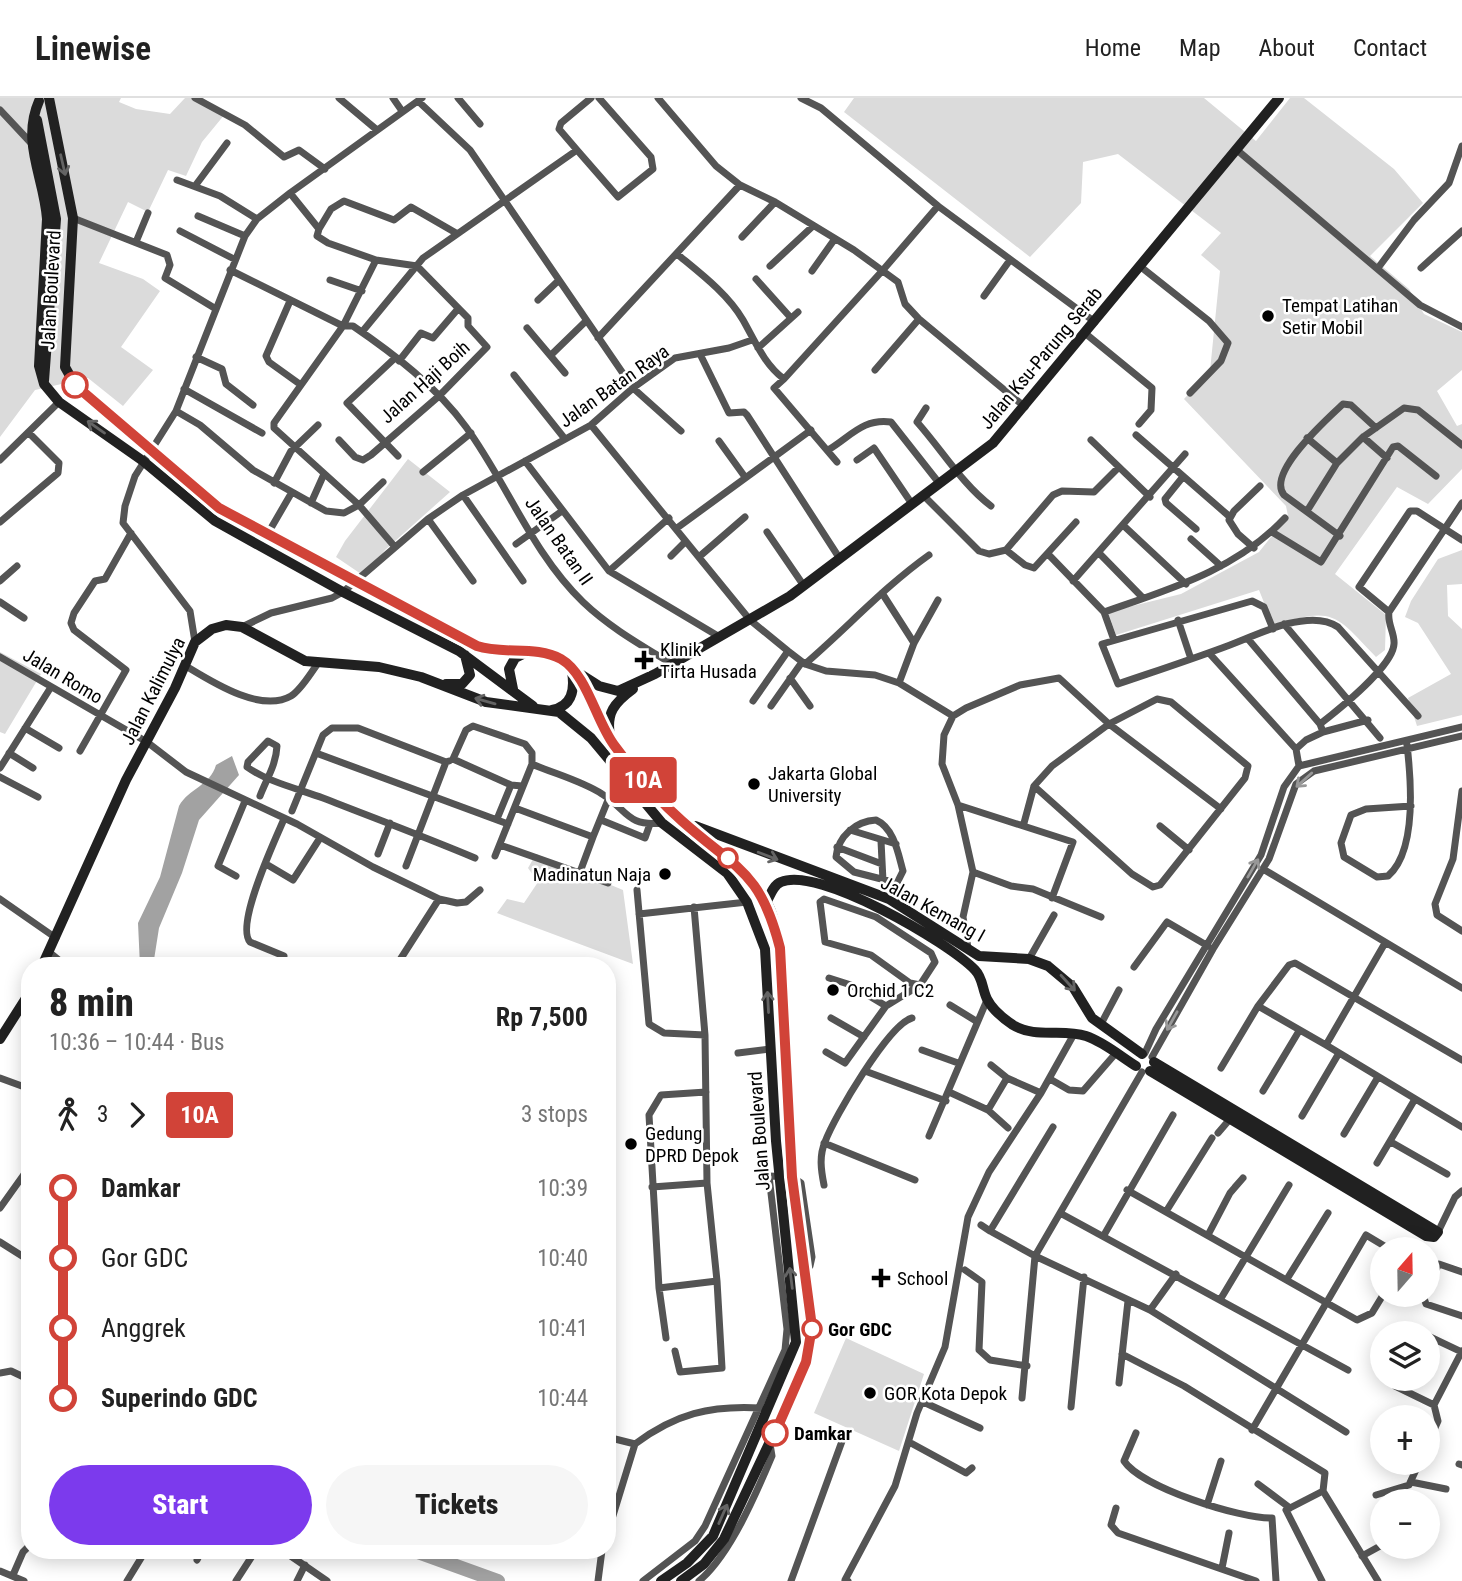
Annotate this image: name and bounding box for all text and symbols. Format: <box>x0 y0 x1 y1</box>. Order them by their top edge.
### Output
text: Linewise <box>35 29 151 68</box>
text: Home <box>1085 34 1141 62</box>
text: Map <box>1179 34 1221 62</box>
text: About <box>1259 34 1315 62</box>
text: Contact <box>1353 34 1427 62</box>
one-way arrow <box>57 153 70 176</box>
street label: Jalan Boulevard <box>36 230 66 350</box>
street label: Jalan Ksu-Parung Serab <box>975 282 1107 434</box>
place label: Tempat Latihan Setir Mobil <box>1282 294 1398 339</box>
marker: Tempat Latihan Setir Mobil <box>1260 308 1276 324</box>
street label: Jalan Haji Boih <box>375 336 475 428</box>
street label: Jalan Batan Raya <box>555 340 673 432</box>
unlabelled marker <box>62 372 88 398</box>
one-way arrow <box>87 420 106 435</box>
street label: Jalan Batan II <box>520 492 598 590</box>
street label: Jalan Kalimulya <box>116 633 190 749</box>
place label: Klinik Tirta Husada <box>660 638 757 683</box>
street label: Jalan Romo <box>19 643 107 709</box>
marker: Klinik Tirta Husada <box>634 650 654 670</box>
one-way arrow <box>474 694 497 707</box>
line badge: 10A <box>603 757 683 803</box>
place label: Jakarta Global University <box>768 762 877 807</box>
text: 10A <box>624 766 662 794</box>
one-way arrow <box>1295 771 1313 788</box>
marker: Jakarta Global University <box>746 776 762 792</box>
unlabelled marker <box>718 848 738 868</box>
one-way arrow <box>757 850 779 863</box>
one-way arrow <box>1246 858 1260 878</box>
place label: Madinatun Naja <box>533 863 651 886</box>
marker: Madinatun Naja <box>657 866 673 882</box>
street label: Jalan Kemang I <box>877 871 989 947</box>
one-way arrow <box>1060 974 1076 992</box>
place label: Orchid 1 C2 <box>847 979 934 1002</box>
text: 8 min <box>49 981 134 1025</box>
marker: Orchid 1 C2 <box>825 982 841 998</box>
one-way arrow <box>761 991 774 1014</box>
text: Rp 7,500 <box>496 1002 588 1032</box>
one-way arrow <box>1165 1010 1179 1030</box>
text: 10:36 – 10:44 · Bus <box>49 1029 225 1056</box>
street label: Jalan Boulevard <box>743 1070 775 1192</box>
icon: walk <box>49 1096 87 1134</box>
icon: forward <box>118 1096 156 1134</box>
text: 3 <box>97 1101 108 1128</box>
text: 10A <box>180 1101 219 1129</box>
text: 3 stops <box>521 1101 588 1128</box>
place label: Gedung DPRD Depok <box>645 1122 739 1167</box>
marker: Gedung DPRD Depok <box>623 1136 639 1152</box>
text: Damkar <box>101 1173 181 1203</box>
text: 10:39 <box>537 1175 588 1202</box>
north arrow <box>1370 1237 1440 1307</box>
map controls <box>1370 1237 1440 1559</box>
text: Gor GDC <box>101 1243 188 1273</box>
text: 10:40 <box>537 1245 588 1272</box>
one-way arrow <box>784 1267 797 1289</box>
place label: School <box>897 1267 948 1290</box>
marker: School <box>871 1268 891 1288</box>
text: Anggrek <box>101 1313 186 1343</box>
text: 10:41 <box>537 1315 588 1342</box>
place label: Gor GDC <box>828 1318 892 1341</box>
marker: Gor GDC <box>802 1319 822 1339</box>
button: layers <box>1370 1321 1440 1391</box>
place label: GOR Kota Depok <box>884 1382 1007 1405</box>
text: Superindo GDC <box>101 1383 258 1413</box>
text: 10:44 <box>537 1385 588 1412</box>
marker: GOR Kota Depok <box>862 1385 878 1401</box>
button: + <box>1370 1405 1440 1475</box>
marker: Damkar <box>762 1420 788 1446</box>
place label: Damkar <box>794 1422 852 1445</box>
button: Start <box>49 1465 312 1545</box>
button: Tickets <box>326 1465 588 1545</box>
button: − <box>1370 1489 1440 1559</box>
one-way arrow <box>717 1504 730 1525</box>

